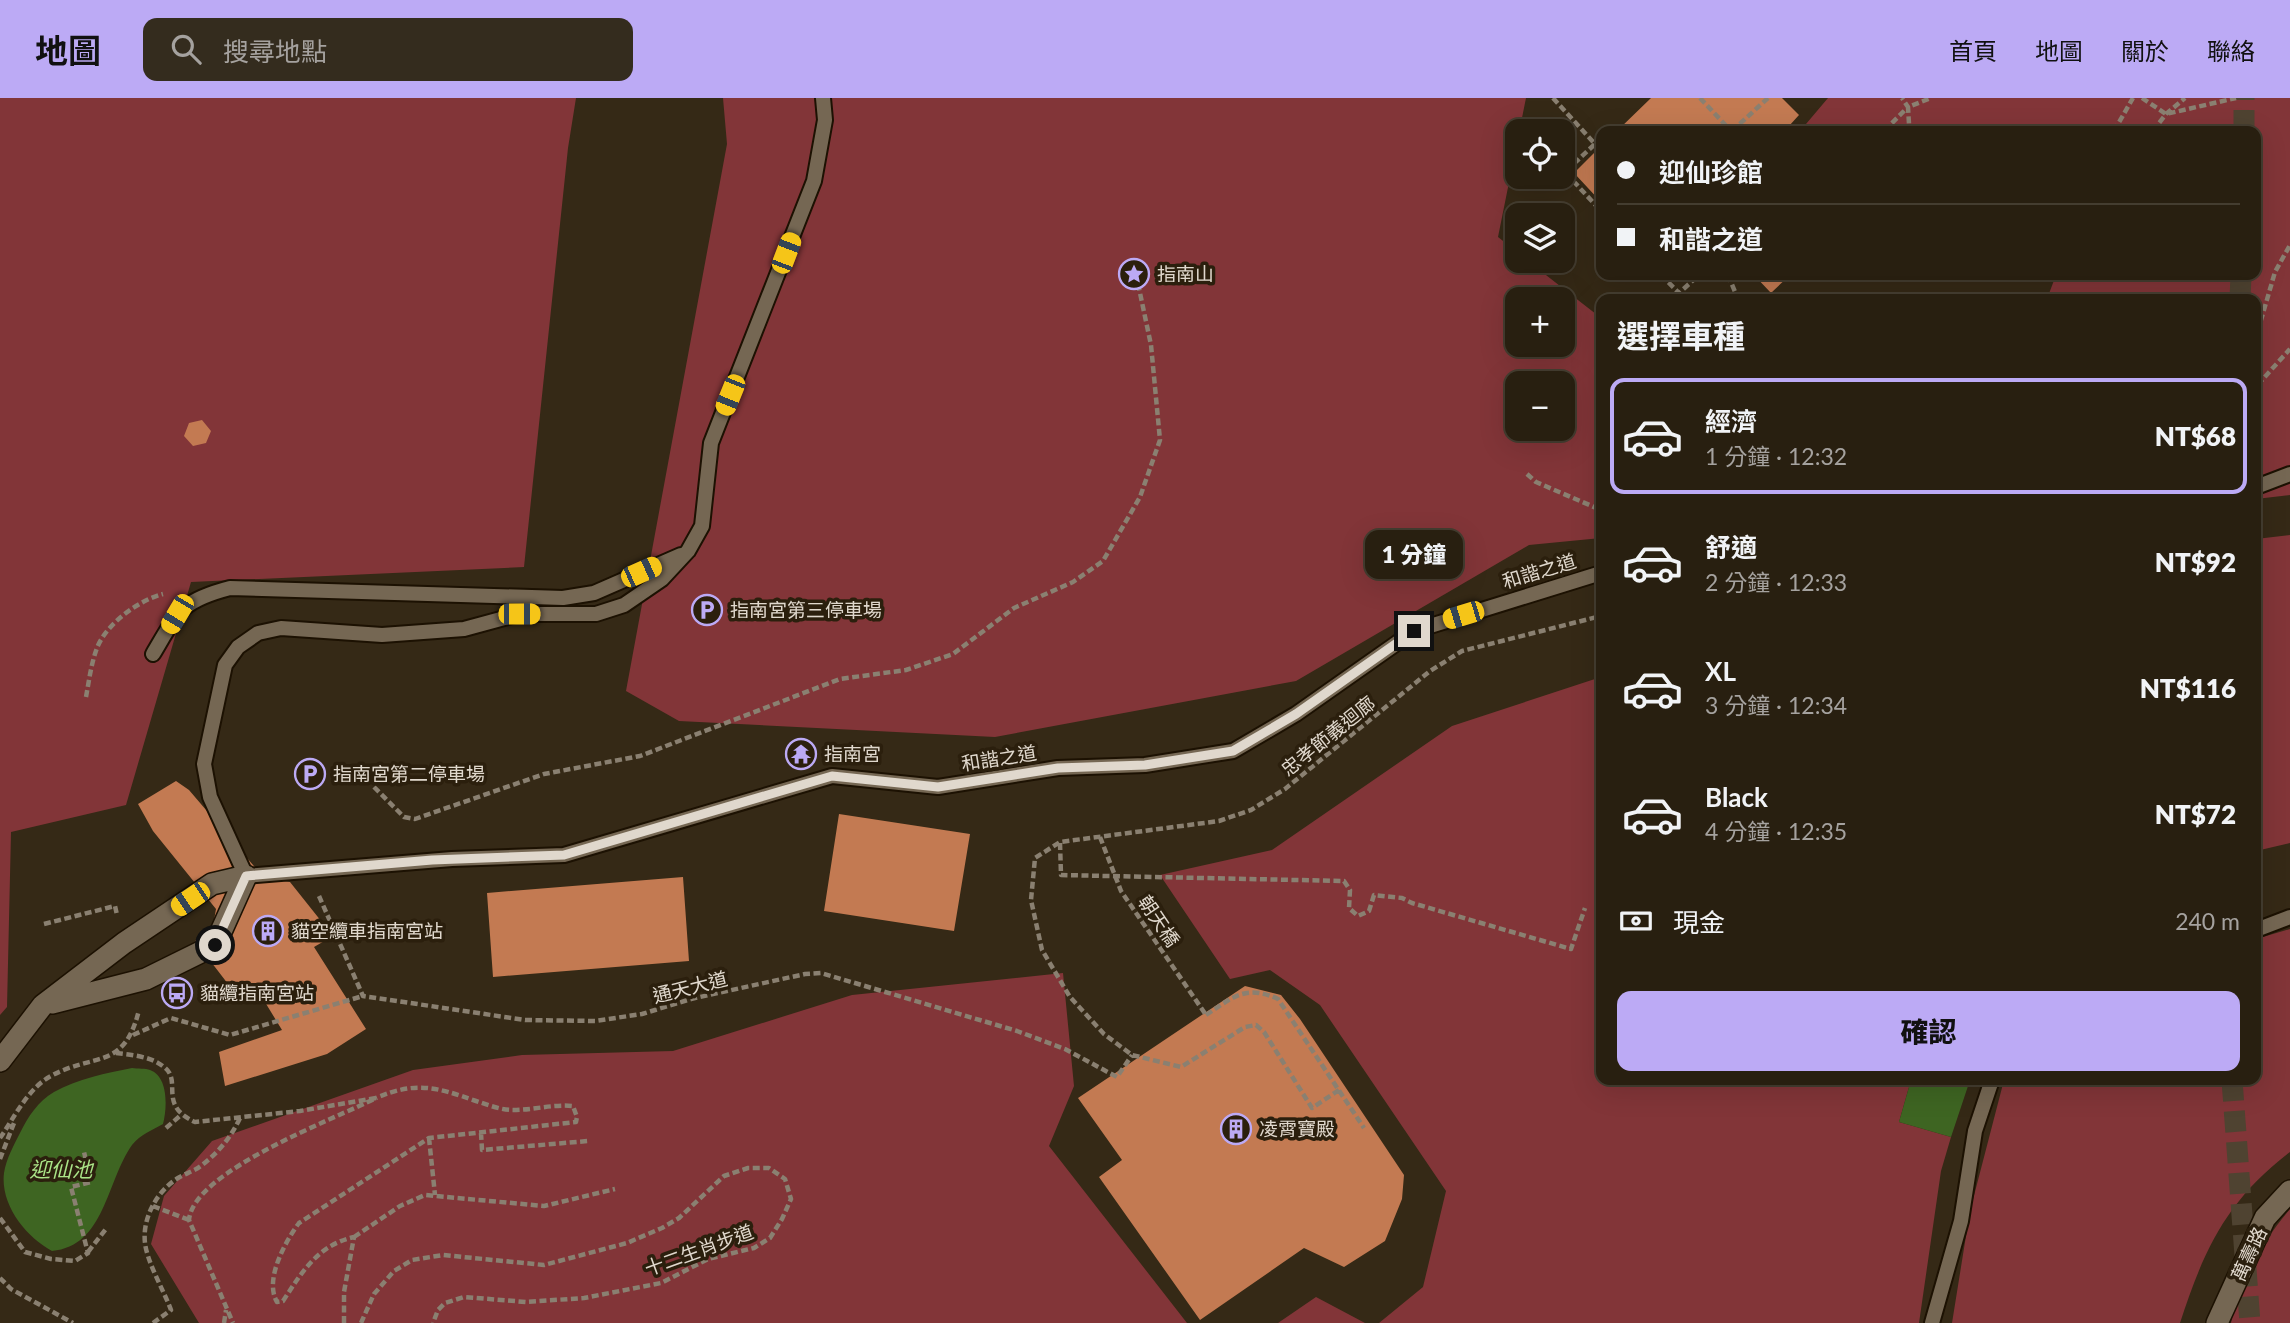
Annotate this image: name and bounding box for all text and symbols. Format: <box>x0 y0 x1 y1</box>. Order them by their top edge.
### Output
search box <box>143 18 633 81</box>
text: 地圖 <box>35 30 101 70</box>
icon: search <box>167 30 205 68</box>
text: 搜尋地點 <box>223 35 327 67</box>
text: 首頁 <box>1949 36 1997 65</box>
text: 地圖 <box>2035 36 2083 65</box>
text: 關於 <box>2121 36 2169 65</box>
text: 聯絡 <box>2207 36 2255 65</box>
map controls <box>1505 119 1575 441</box>
button: locate <box>1505 119 1575 189</box>
text: 迎仙珍館 <box>1659 156 1763 188</box>
button: layers <box>1505 203 1575 273</box>
text: 和諧之道 <box>1659 223 1763 255</box>
car <box>769 230 804 276</box>
place icon: 指南山 <box>1117 257 1151 291</box>
place label: 指南山 <box>1157 262 1214 285</box>
button: + <box>1505 287 1575 357</box>
text: 選擇車種 <box>1617 316 1745 355</box>
button: − <box>1505 371 1575 441</box>
car <box>713 372 748 418</box>
icon: car <box>1621 405 1684 468</box>
text: 經濟 <box>1705 405 1757 437</box>
text: NT$68 <box>2155 420 2236 452</box>
text: 1 分鐘 · 12:32 <box>1705 442 1847 470</box>
callout: 1 分鐘 <box>1365 530 1463 578</box>
icon: car <box>1621 531 1684 594</box>
text: 舒適 <box>1705 531 1757 563</box>
text: 1 分鐘 <box>1382 540 1446 568</box>
text: NT$92 <box>2155 546 2236 578</box>
street label: 和諧之道 <box>1499 548 1579 593</box>
car <box>618 554 665 590</box>
text: 2 分鐘 · 12:33 <box>1705 568 1847 596</box>
car <box>158 591 197 637</box>
parking icon: 指南宮第三停車場 <box>690 593 724 627</box>
place label: 指南宮第三停車場 <box>730 598 882 621</box>
car <box>1440 599 1487 631</box>
car <box>499 604 541 625</box>
route end <box>1398 615 1430 647</box>
text: XL <box>1705 655 1736 687</box>
icon: car <box>1621 657 1684 720</box>
text: NT$116 <box>2140 672 2236 704</box>
street label: 忠孝節義迴廊 <box>1276 691 1379 780</box>
text: 3 分鐘 · 12:34 <box>1705 691 1847 719</box>
temple icon: 指南宮 <box>784 737 818 771</box>
street label: 和諧之道 <box>960 740 1038 775</box>
place label: 指南宮 <box>824 742 881 765</box>
parking icon: 指南宮第二停車場 <box>293 757 327 791</box>
place label: 指南宮第二停車場 <box>333 762 485 785</box>
text: Black <box>1705 781 1768 813</box>
icon: car <box>1621 783 1684 846</box>
text: NT$72 <box>2155 798 2236 830</box>
text: 4 分鐘 · 12:35 <box>1705 817 1847 845</box>
car <box>167 879 214 919</box>
street label: 朝天橋 <box>1134 891 1185 951</box>
icon: cash <box>1617 902 1655 940</box>
text: 現金 <box>1673 906 1725 938</box>
text: 240 m <box>2175 907 2240 935</box>
building icon: 貓空纜車指南宮站 <box>251 914 285 948</box>
place label: 貓空纜車指南宮站 <box>291 919 443 942</box>
route start <box>199 929 231 961</box>
street label: 通天大道 <box>650 966 730 1007</box>
bus stop icon: 貓纜指南宮站 <box>160 976 194 1010</box>
place label: 貓纜指南宮站 <box>200 981 314 1004</box>
button: 確認 <box>1617 991 2240 1071</box>
building icon: 凌霄寶殿 <box>1219 1112 1253 1146</box>
place label: 凌霄寶殿 <box>1259 1117 1335 1140</box>
water label: 迎仙池 <box>30 1156 94 1181</box>
street label: 十二生肖步道 <box>641 1219 756 1280</box>
street label: 萬壽路 <box>2226 1223 2271 1284</box>

